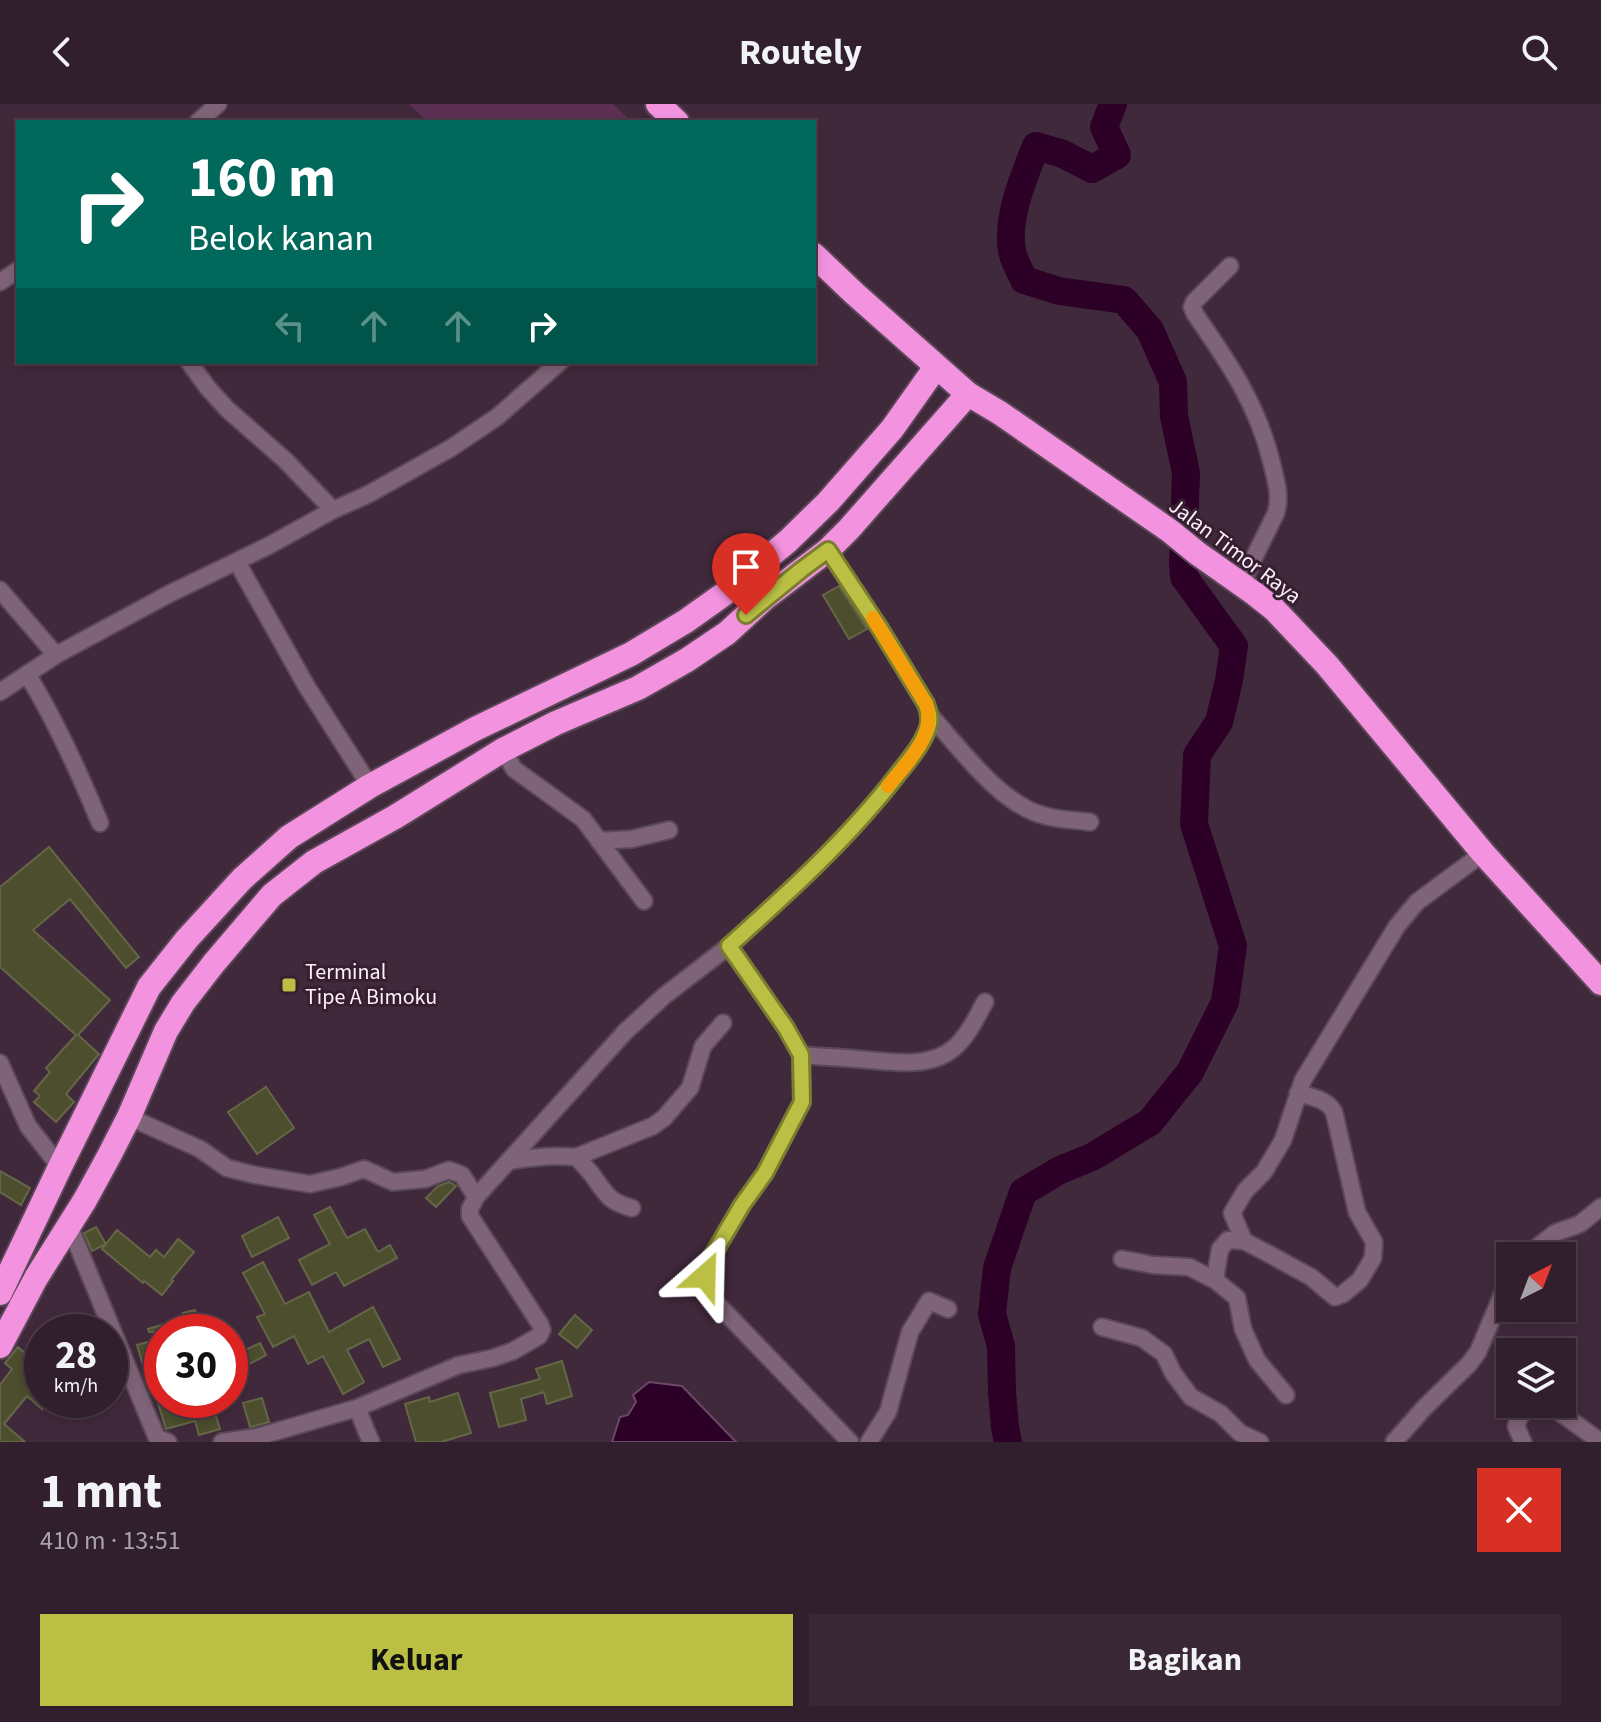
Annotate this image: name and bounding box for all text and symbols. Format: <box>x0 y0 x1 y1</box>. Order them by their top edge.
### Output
text: Routely <box>739 27 862 78</box>
icon: back <box>40 30 84 74</box>
icon: search <box>1517 30 1561 74</box>
text: 160 m <box>188 139 336 218</box>
icon: right <box>56 152 160 256</box>
text: Belok kanan <box>188 213 374 264</box>
icon: left <box>268 304 312 348</box>
icon: ahead <box>352 304 396 348</box>
icon: ahead <box>436 304 480 348</box>
icon: right <box>520 304 564 348</box>
street label: Jalan Timor Raya <box>1162 490 1308 612</box>
pin <box>712 533 780 615</box>
icon: arrive <box>724 545 768 589</box>
place label: Terminal Tipe A Bimoku <box>305 956 437 1013</box>
marker: Terminal Tipe A Bimoku <box>280 976 298 994</box>
position arrow <box>663 1234 747 1318</box>
north arrow <box>1496 1242 1576 1322</box>
map controls <box>1496 1242 1576 1418</box>
speed limit sign: 30 <box>144 1314 248 1418</box>
text: 28 <box>55 1327 97 1384</box>
button: layers <box>1496 1338 1576 1418</box>
text: km/h <box>54 1372 98 1400</box>
text: 1 mnt <box>40 1458 162 1526</box>
button: close <box>1477 1468 1561 1552</box>
text: 410 m · 13:51 <box>40 1522 181 1559</box>
button: Keluar <box>40 1614 793 1706</box>
button: Bagikan <box>809 1614 1561 1706</box>

